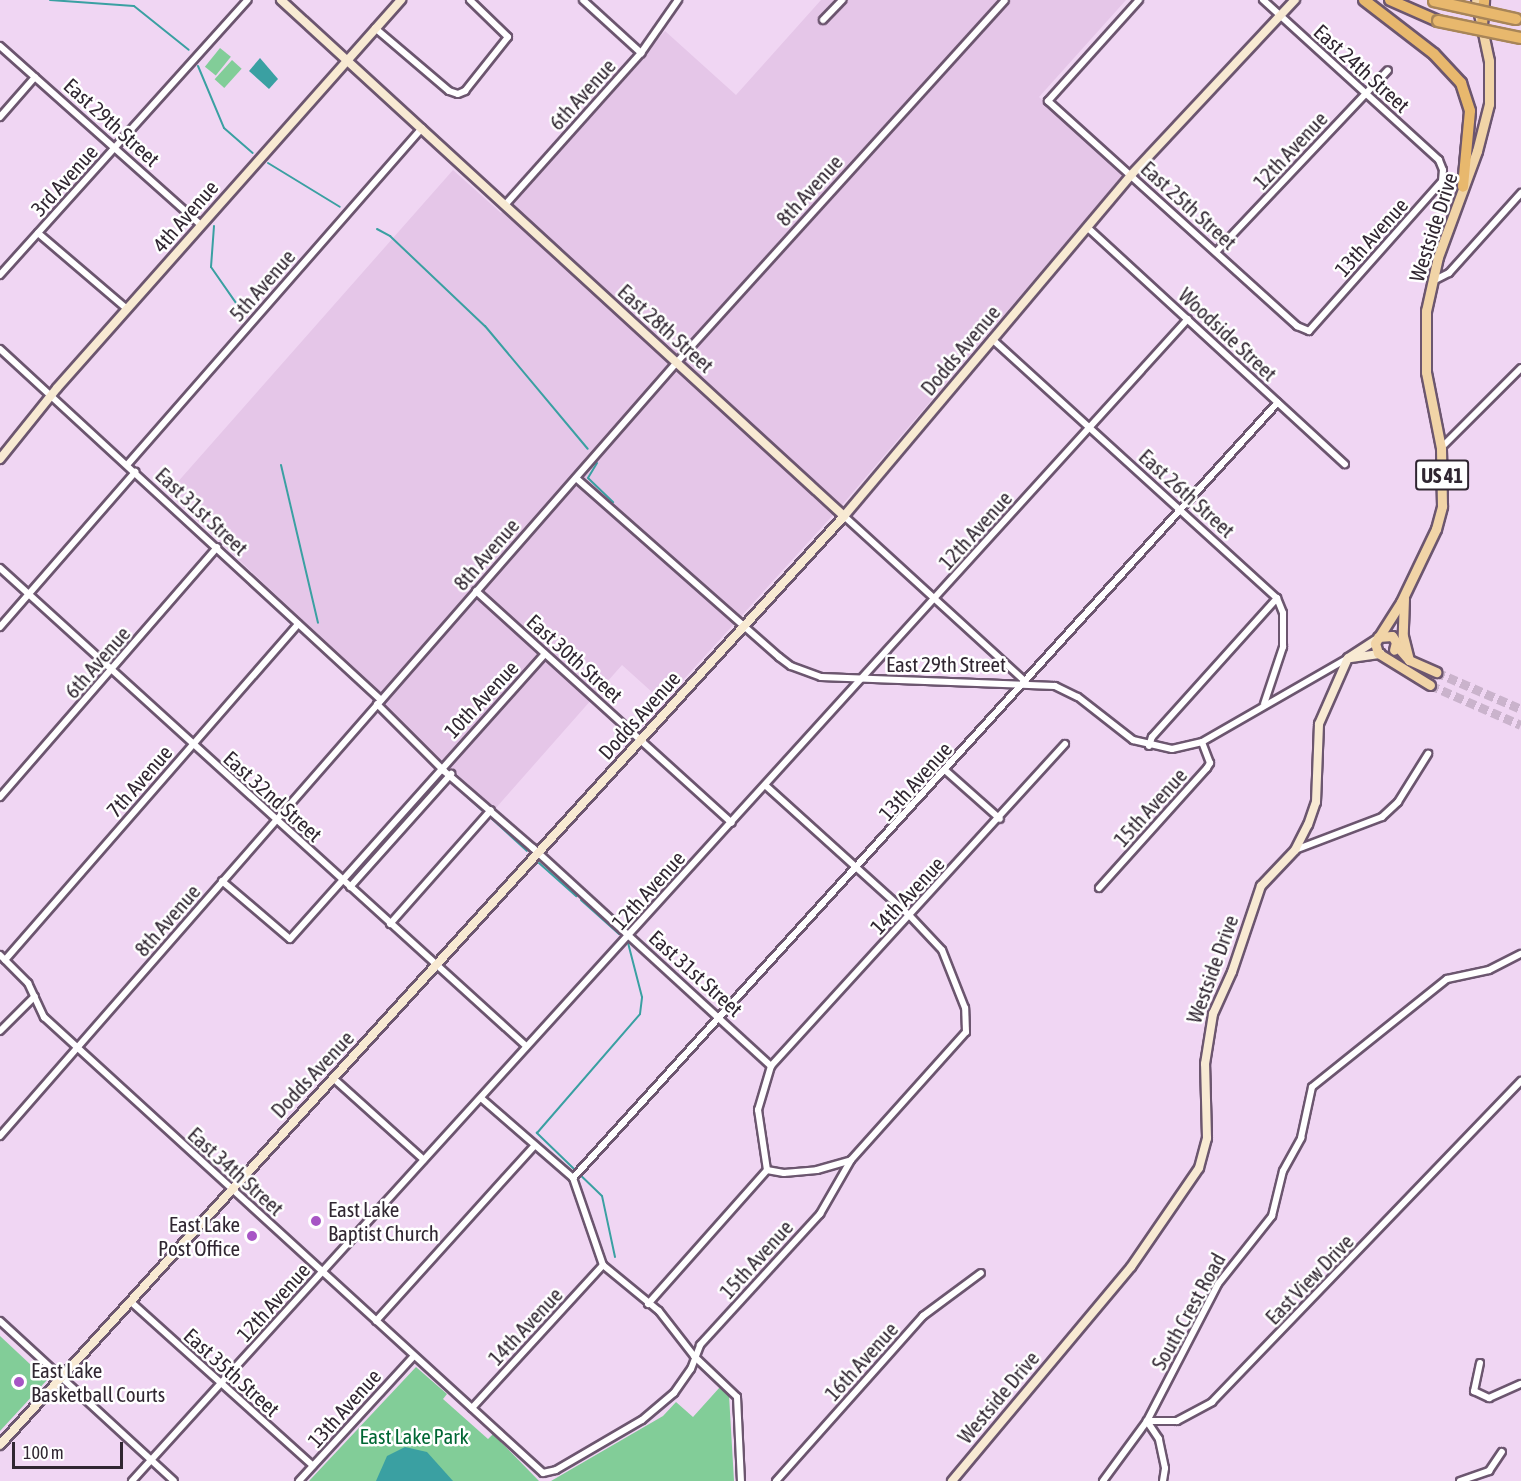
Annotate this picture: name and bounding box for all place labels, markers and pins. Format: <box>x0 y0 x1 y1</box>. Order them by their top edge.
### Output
place label: East Lake Baptist Church <box>328 1196 439 1246</box>
place label: East Lake Post Office <box>158 1211 240 1261</box>
marker: East Lake Baptist Church <box>309 1214 323 1228</box>
marker: East Lake Post Office <box>245 1229 259 1243</box>
place label: East Lake Basketball Courts <box>31 1357 165 1407</box>
marker: East Lake Basketball Courts <box>12 1375 26 1389</box>

